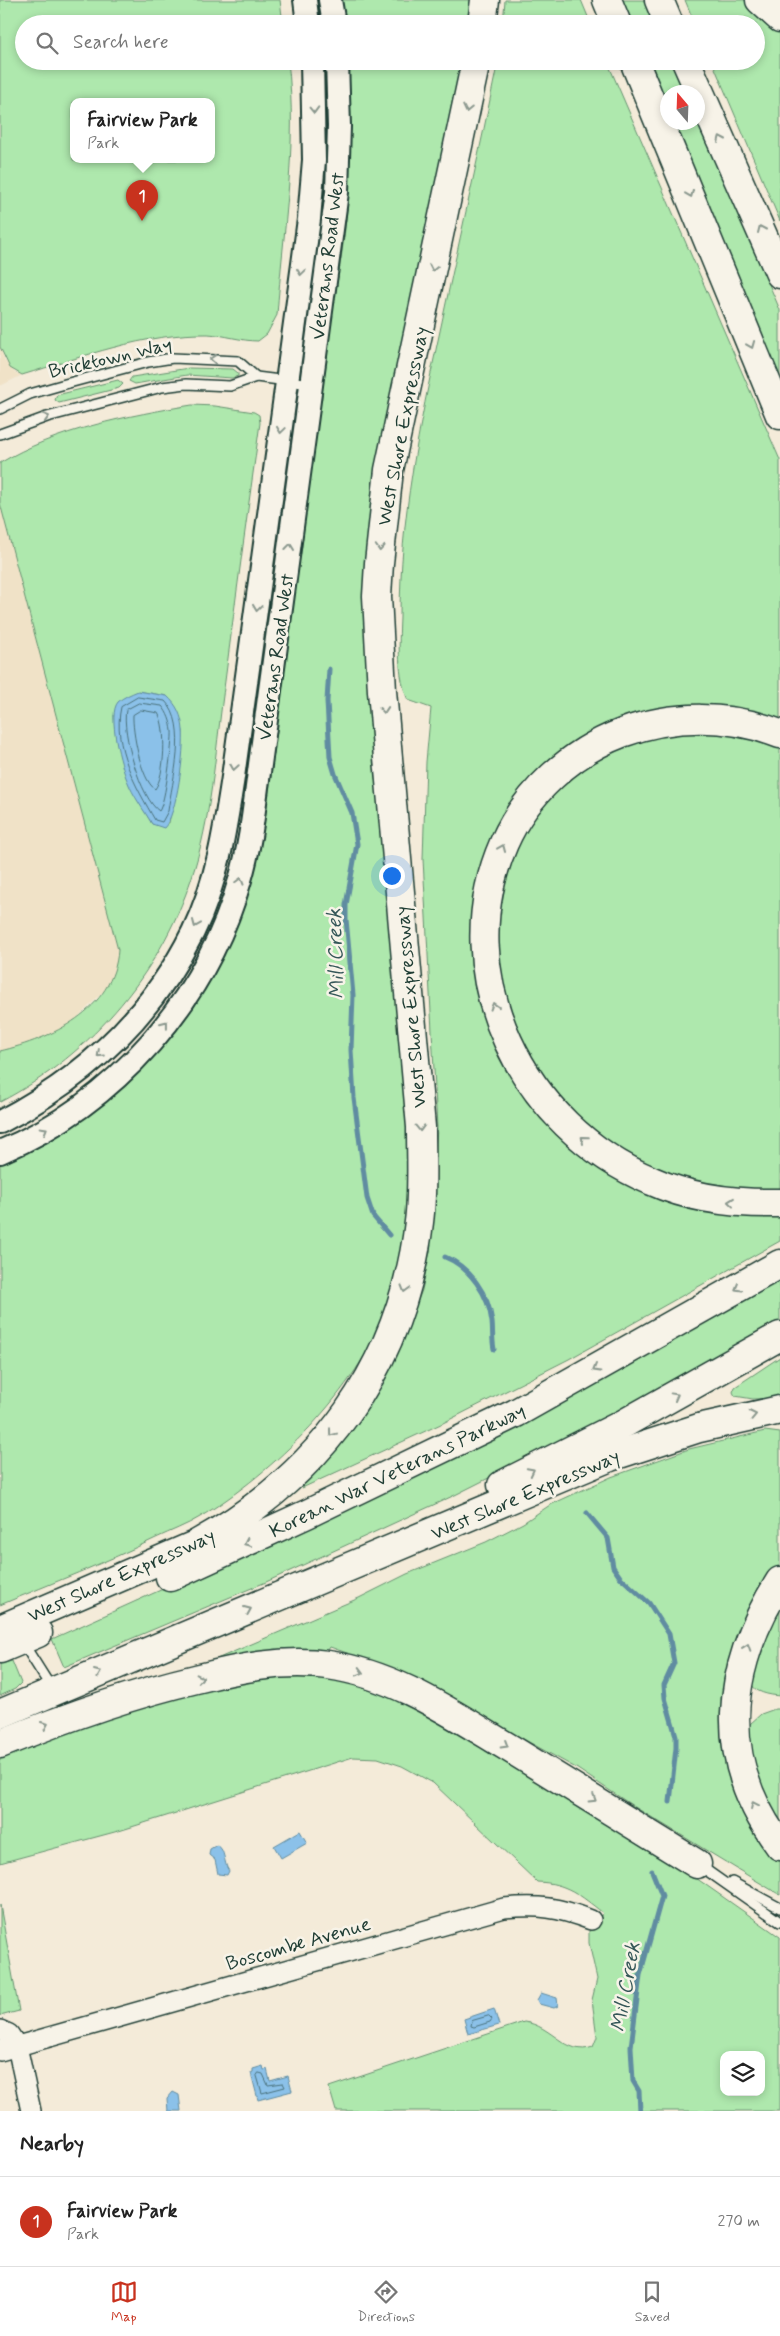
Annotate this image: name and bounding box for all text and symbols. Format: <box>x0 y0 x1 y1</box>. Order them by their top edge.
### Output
search box <box>15 15 765 70</box>
icon: search <box>33 29 61 57</box>
text: Search here <box>73 30 169 55</box>
north arrow <box>660 85 705 130</box>
popup <box>70 98 215 163</box>
one-way arrow <box>463 105 473 114</box>
one-way arrow <box>309 106 319 114</box>
text: Fairview Park <box>87 108 198 133</box>
text: Park <box>87 133 119 154</box>
one-way arrow <box>716 135 727 144</box>
street label: Veterans Road West <box>305 171 352 341</box>
pin: 1 <box>126 180 158 221</box>
one-way arrow <box>684 189 694 198</box>
one-way arrow <box>756 225 767 234</box>
one-way arrow <box>428 264 439 272</box>
one-way arrow <box>297 267 307 276</box>
street label: West Shore Expressway <box>371 324 436 528</box>
street label: Bricktown Way <box>46 331 175 386</box>
one-way arrow <box>746 340 756 348</box>
one-way arrow <box>209 354 217 365</box>
one-way arrow <box>41 413 49 423</box>
one-way arrow <box>276 425 286 434</box>
one-way arrow <box>284 543 295 551</box>
one-way arrow <box>375 544 386 552</box>
street label: Veterans Road West <box>251 572 302 742</box>
one-way arrow <box>252 604 262 612</box>
one-way arrow <box>378 706 389 714</box>
one-way arrow <box>230 762 240 771</box>
one-way arrow <box>495 844 506 853</box>
your location <box>379 863 405 889</box>
one-way arrow <box>234 877 244 886</box>
street label: West Shore Expressway <box>389 905 434 1109</box>
water label: Mill Creek <box>320 908 352 1000</box>
one-way arrow <box>191 919 202 928</box>
one-way arrow <box>490 1003 500 1011</box>
one-way arrow <box>160 1021 168 1030</box>
one-way arrow <box>97 1048 106 1057</box>
one-way arrow <box>415 1124 426 1132</box>
one-way arrow <box>38 1126 47 1136</box>
one-way arrow <box>581 1137 590 1145</box>
one-way arrow <box>727 1196 735 1207</box>
one-way arrow <box>734 1282 743 1292</box>
one-way arrow <box>401 1284 411 1293</box>
one-way arrow <box>593 1362 602 1372</box>
one-way arrow <box>670 1392 679 1402</box>
street label: Korean War Veterans Parkway <box>265 1397 530 1545</box>
one-way arrow <box>749 1410 758 1421</box>
one-way arrow <box>329 1427 338 1437</box>
street label: West Shore Expressway <box>427 1443 624 1547</box>
one-way arrow <box>526 1467 535 1477</box>
street label: West Shore Expressway <box>24 1523 220 1630</box>
one-way arrow <box>243 1536 252 1547</box>
one-way arrow <box>243 1606 252 1617</box>
one-way arrow <box>741 1643 751 1652</box>
one-way arrow <box>356 1666 364 1676</box>
one-way arrow <box>93 1669 102 1679</box>
one-way arrow <box>195 1673 204 1684</box>
one-way arrow <box>40 1721 49 1732</box>
one-way arrow <box>499 1739 508 1749</box>
one-way arrow <box>587 1793 596 1802</box>
one-way arrow <box>750 1801 760 1810</box>
street label: Boscombe Avenue <box>223 1911 374 1978</box>
water label: Mill Creek <box>604 1940 648 2034</box>
map controls <box>720 2051 765 2096</box>
button: layers <box>720 2051 765 2096</box>
text: Nearby <box>20 2130 84 2158</box>
text: Fairview Park <box>67 2199 177 2224</box>
text: 1 <box>32 2211 40 2232</box>
text: 270 m <box>717 2211 760 2232</box>
text: Park <box>67 2224 99 2245</box>
tab: Map <box>110 2278 138 2326</box>
tab: Directions <box>358 2278 415 2326</box>
tab: Saved <box>635 2278 670 2326</box>

